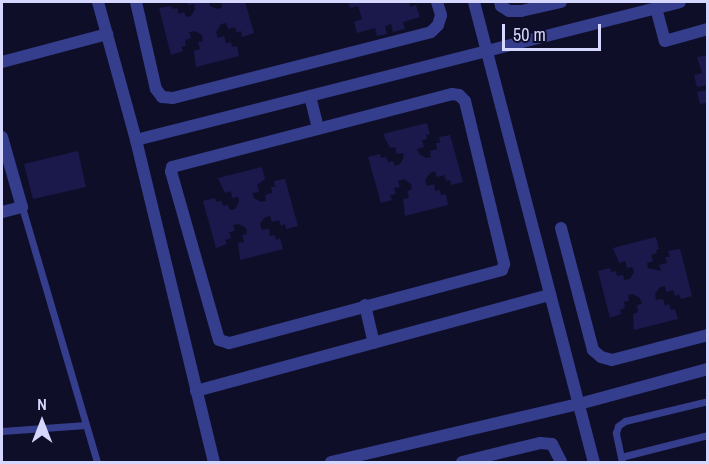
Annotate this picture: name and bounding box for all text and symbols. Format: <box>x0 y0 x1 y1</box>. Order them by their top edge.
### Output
scale bar <box>505 12 604 50</box>
text: 50 m <box>513 22 546 47</box>
north arrow <box>12 392 72 452</box>
text: N <box>37 393 47 415</box>

